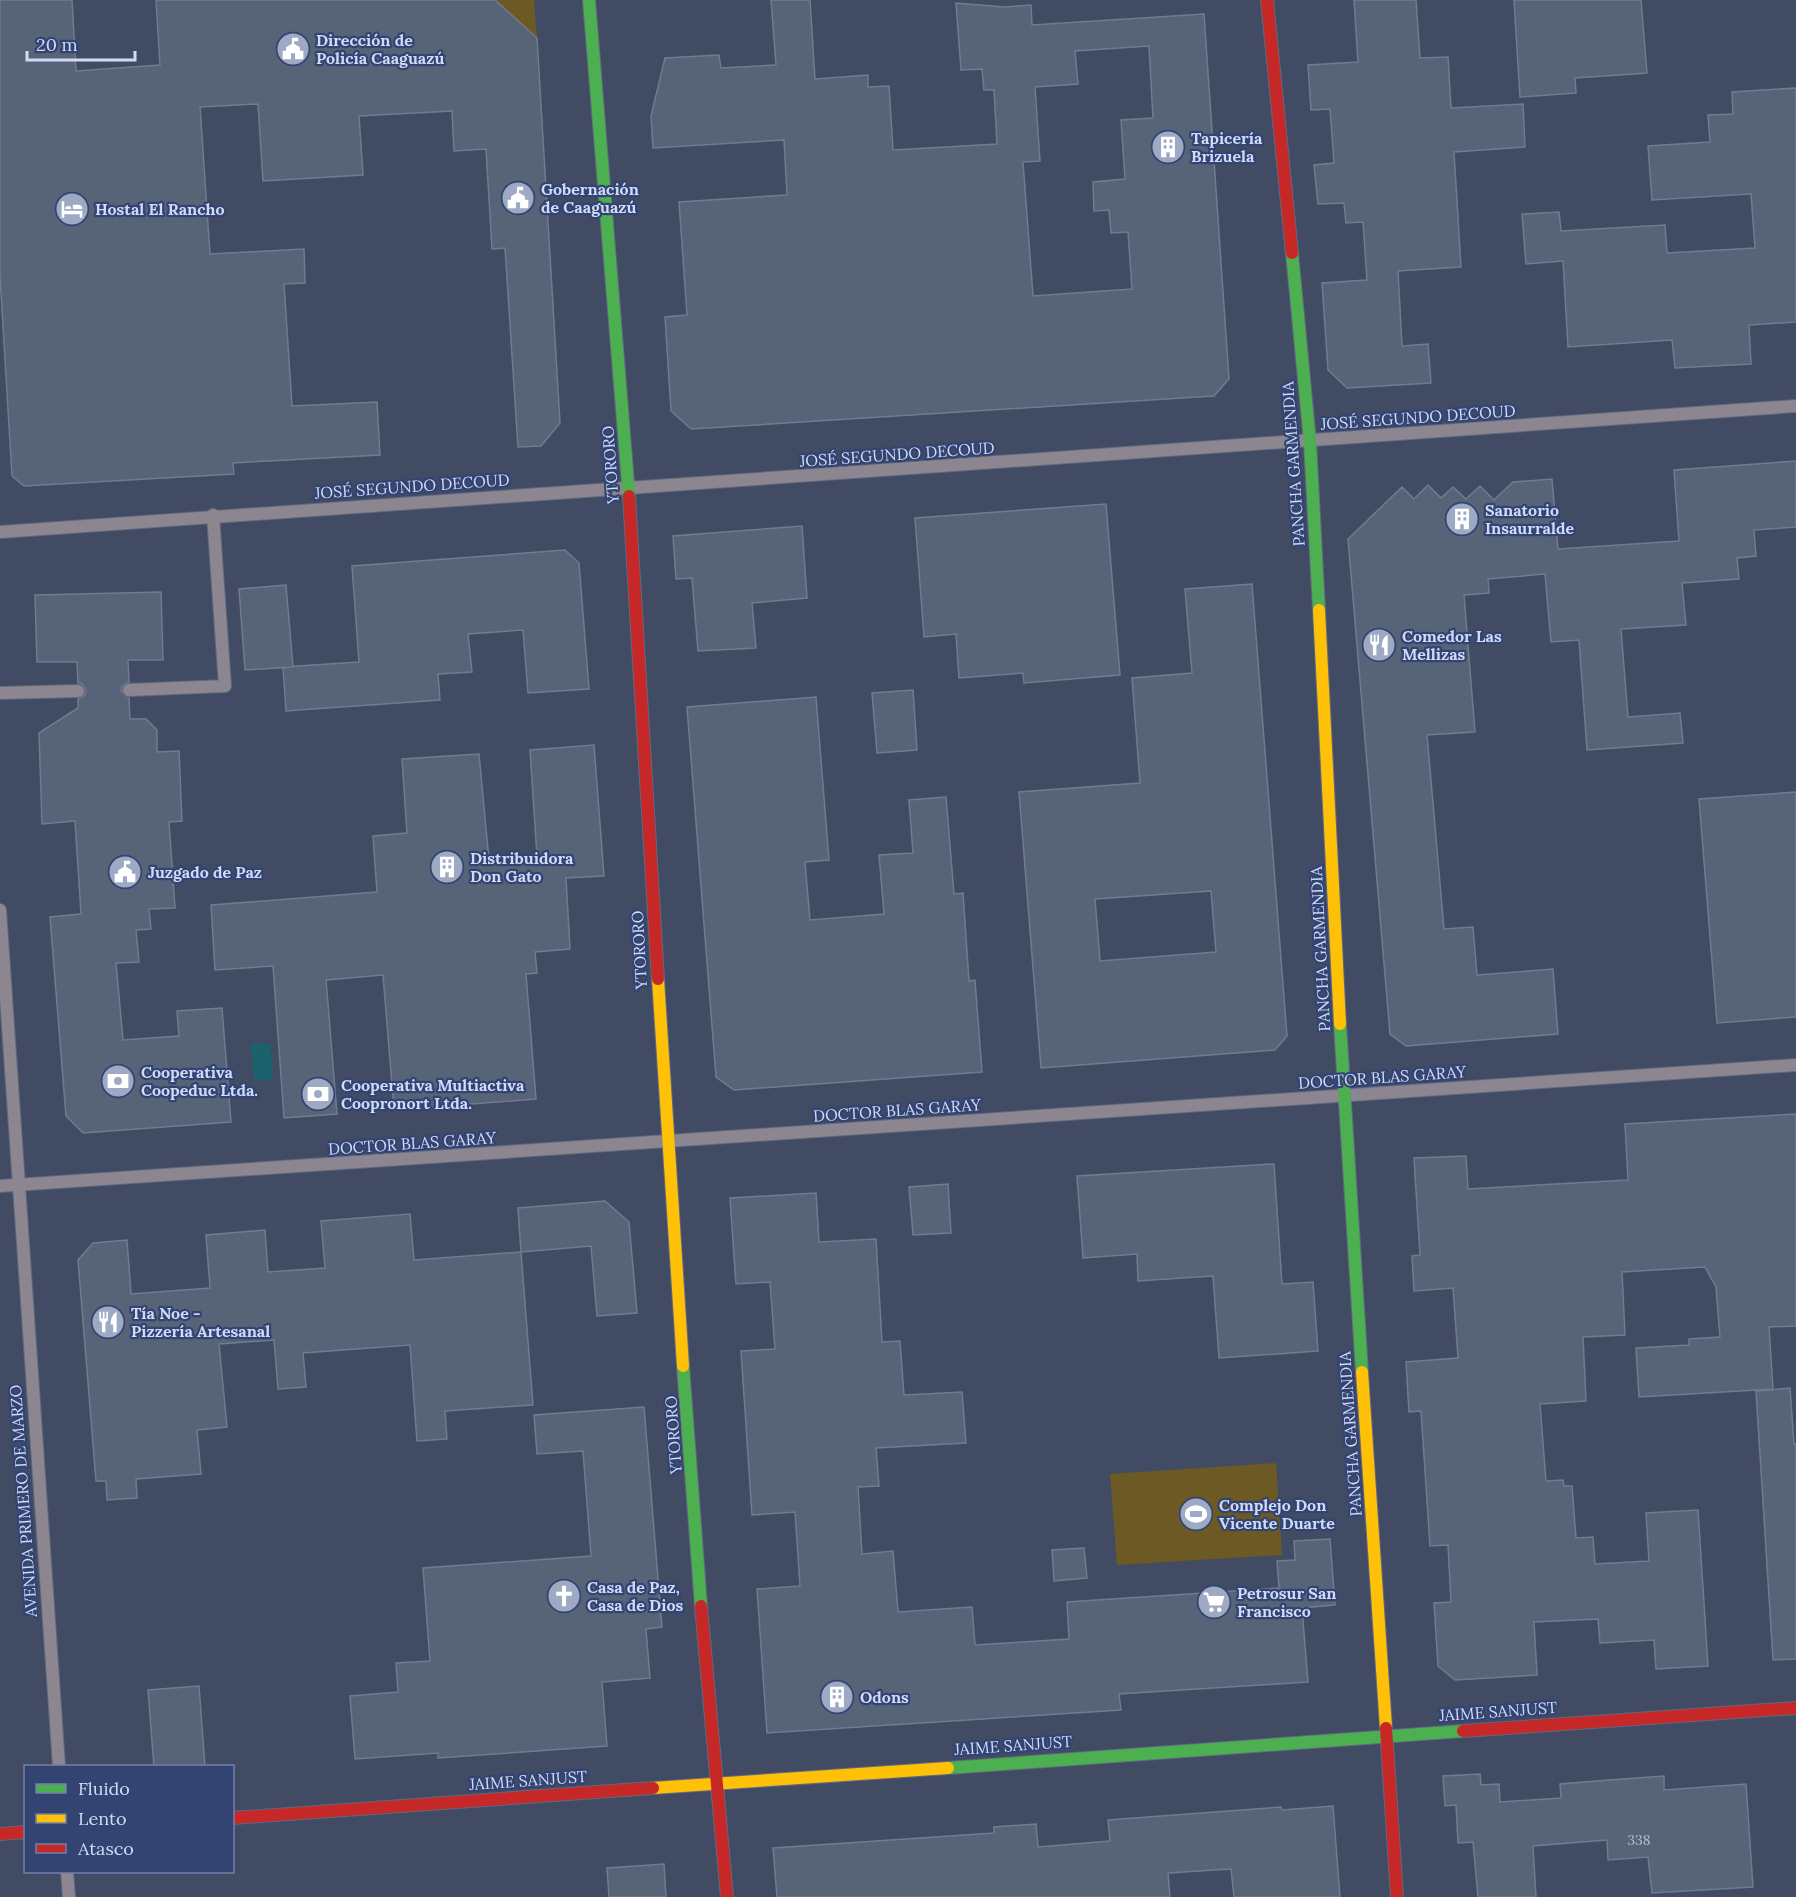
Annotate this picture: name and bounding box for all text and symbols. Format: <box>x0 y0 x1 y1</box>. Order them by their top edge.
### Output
scale bar <box>27 24 135 62</box>
place label: Dirección de Policía Caaguazú <box>316 30 444 68</box>
public building icon: Dirección de Policía Caaguazú <box>275 31 311 67</box>
text: 20 m <box>36 33 78 56</box>
place label: Tapicería Brizuela <box>1191 128 1263 166</box>
building icon: Tapicería Brizuela <box>1150 129 1186 165</box>
place label: Gobernación de Caaguazú <box>541 179 639 217</box>
public building icon: Gobernación de Caaguazú <box>500 180 536 216</box>
hotel icon: Hostal El Rancho <box>54 191 90 227</box>
place label: Hostal El Rancho <box>95 199 225 219</box>
street label: PANCHA GARMENDIA <box>1277 380 1309 547</box>
street label: JOSÉ SEGUNDO DECOUD <box>1319 400 1516 434</box>
street label: YTORORO <box>597 425 623 506</box>
street label: JOSÉ SEGUNDO DECOUD <box>798 437 995 471</box>
street label: JOSÉ SEGUNDO DECOUD <box>313 469 510 503</box>
place label: Sanatorio Insaurralde <box>1485 500 1574 538</box>
building icon: Sanatorio Insaurralde <box>1444 501 1480 537</box>
place label: Comedor Las Mellizas <box>1402 626 1502 664</box>
restaurant icon: Comedor Las Mellizas <box>1361 627 1397 663</box>
place label: Distribuidora Don Gato <box>470 848 574 886</box>
building icon: Distribuidora Don Gato <box>429 849 465 885</box>
public building icon: Juzgado de Paz <box>107 854 143 890</box>
place label: Juzgado de Paz <box>148 862 262 882</box>
street label: PANCHA GARMENDIA <box>1306 865 1334 1032</box>
street label: YTORORO <box>627 910 651 991</box>
street label: DOCTOR BLAS GARAY <box>1297 1061 1467 1093</box>
place label: Cooperativa Coopeduc Ltda. <box>141 1062 258 1100</box>
bank icon: Cooperativa Coopeduc Ltda. <box>100 1063 136 1099</box>
place label: Cooperativa Multiactiva Coopronort Ltda. <box>341 1075 525 1113</box>
bank icon: Cooperativa Multiactiva Coopronort Ltda. <box>300 1076 336 1112</box>
street label: DOCTOR BLAS GARAY <box>812 1094 982 1126</box>
street label: DOCTOR BLAS GARAY <box>327 1127 497 1159</box>
place label: Tía Noe - Pizzería Artesanal <box>131 1303 270 1341</box>
restaurant icon: Tía Noe - Pizzería Artesanal <box>90 1304 126 1340</box>
street label: PANCHA GARMENDIA <box>1334 1350 1366 1517</box>
street label: AVENIDA PRIMERO DE MARZO <box>5 1384 41 1619</box>
street label: YTORORO <box>660 1395 686 1476</box>
place label: Complejo Don Vicente Duarte <box>1219 1495 1335 1533</box>
sports icon: Complejo Don Vicente Duarte <box>1178 1496 1214 1532</box>
place label: Casa de Paz, Casa de Dios <box>587 1577 683 1615</box>
church icon: Casa de Paz, Casa de Dios <box>546 1578 582 1614</box>
place label: Petrosur San Francisco <box>1237 1583 1336 1621</box>
supermarket icon: Petrosur San Francisco <box>1196 1584 1232 1620</box>
building icon: Odons <box>819 1679 855 1715</box>
place label: Odons <box>860 1687 909 1707</box>
street label: JAIME SANJUST <box>1437 1697 1558 1725</box>
street label: JAIME SANJUST <box>952 1731 1073 1759</box>
legend <box>24 1765 234 1873</box>
street label: JAIME SANJUST <box>467 1766 588 1794</box>
text: Fluido <box>78 1777 130 1800</box>
text: Lento <box>78 1807 126 1830</box>
house number: 338 <box>1627 1831 1651 1849</box>
text: Atasco <box>77 1837 134 1860</box>

